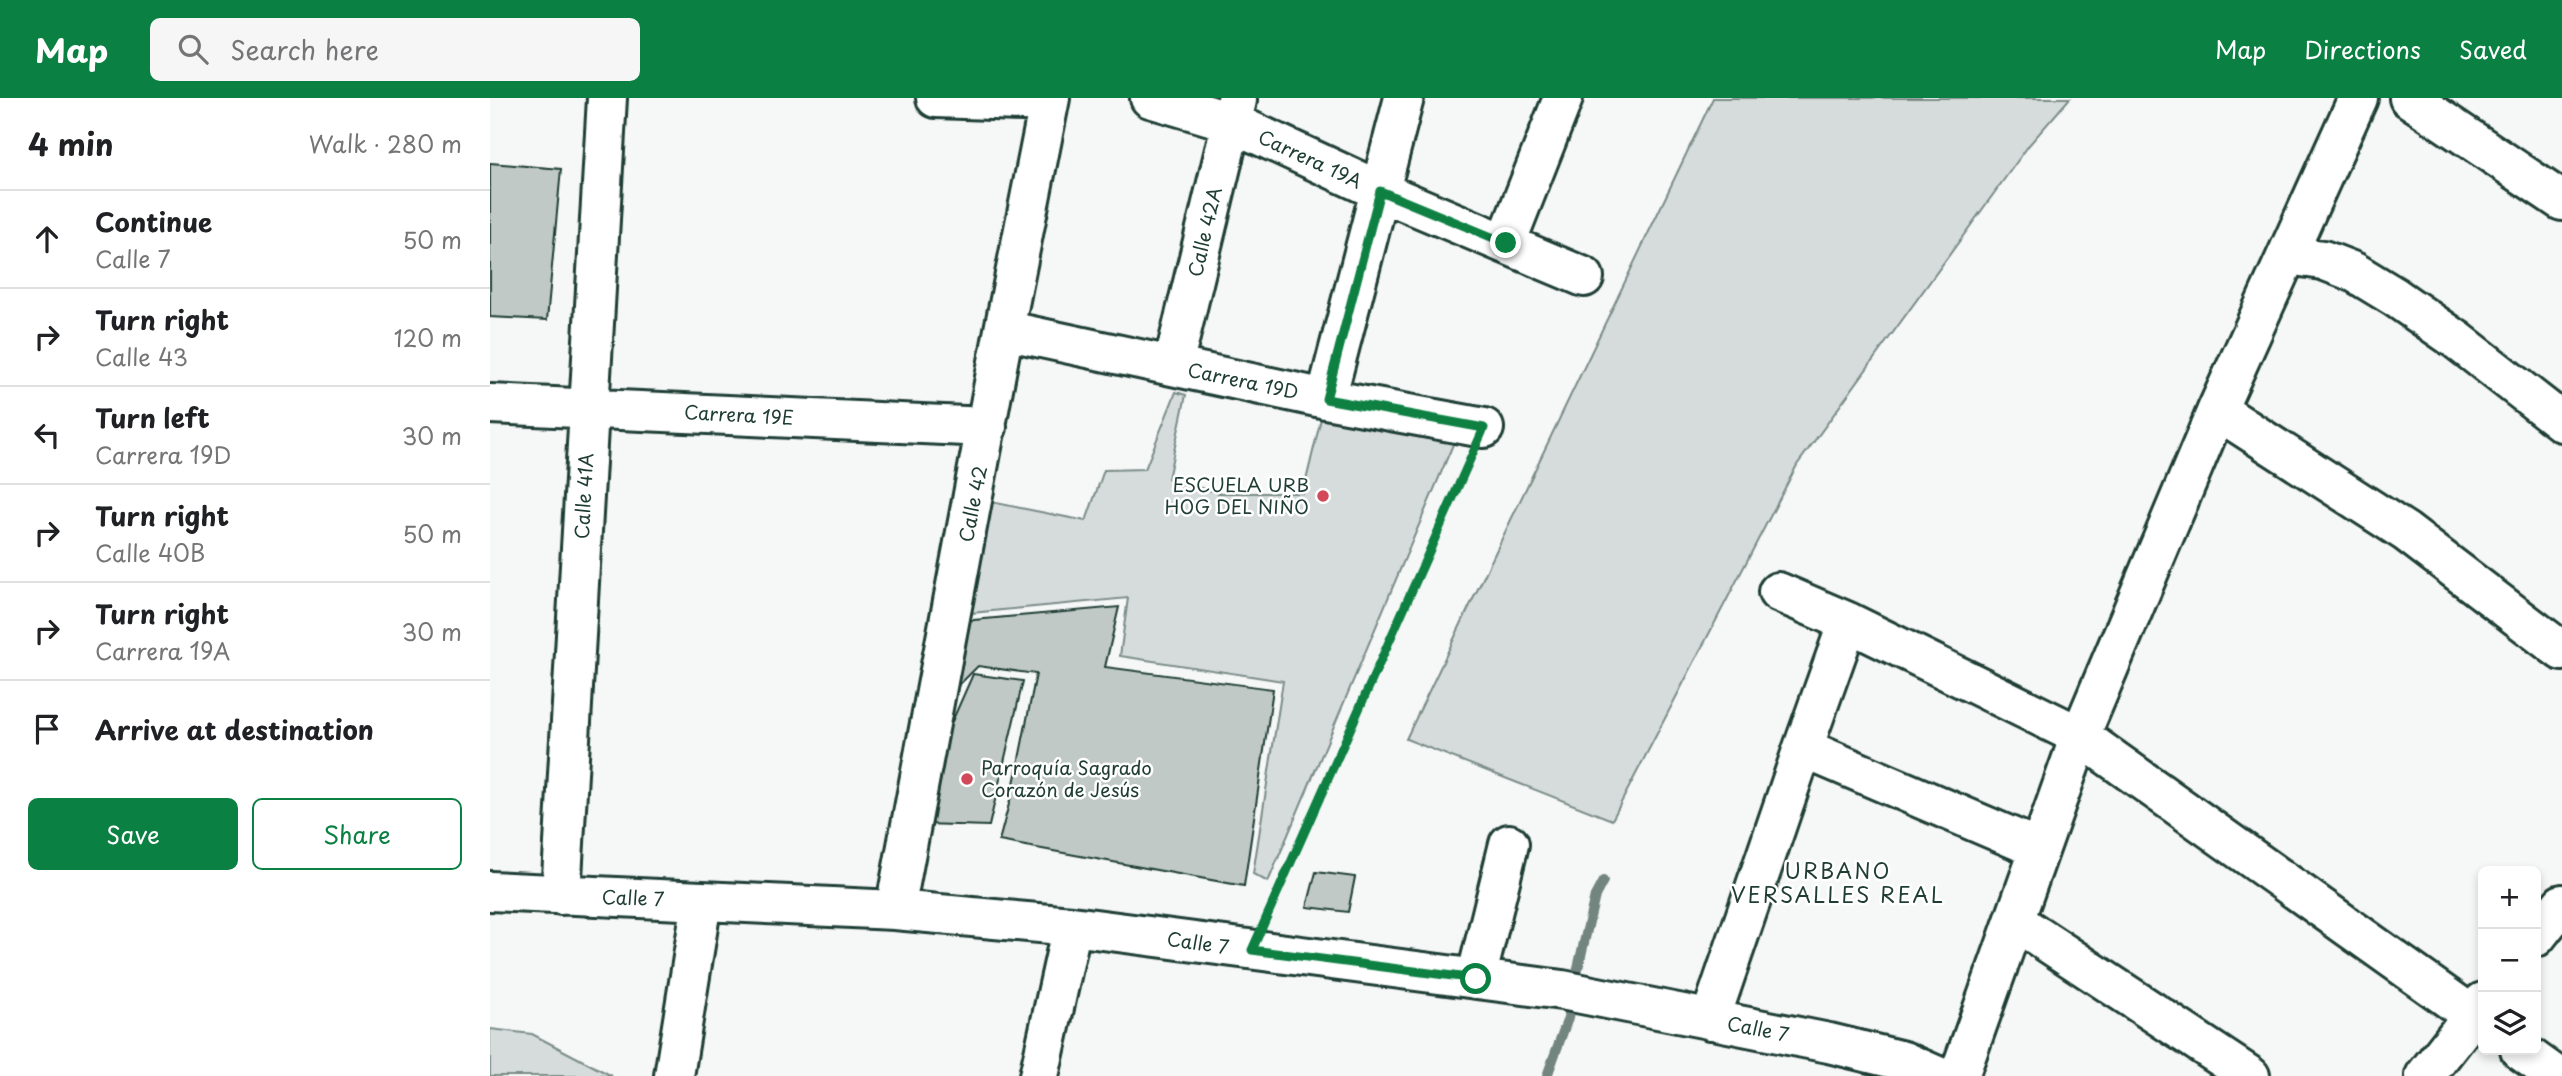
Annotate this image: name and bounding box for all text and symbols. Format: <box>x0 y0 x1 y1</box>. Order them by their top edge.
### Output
search box <box>150 18 640 81</box>
text: Map <box>35 24 108 74</box>
icon: search <box>174 30 212 68</box>
text: Search here <box>230 30 379 69</box>
text: Map <box>2215 31 2266 67</box>
text: Directions <box>2304 31 2421 67</box>
text: Saved <box>2459 31 2527 67</box>
text: 4 min <box>28 121 114 166</box>
street label: Carrera 19A <box>1254 122 1367 194</box>
text: Walk · 280 m <box>309 126 462 161</box>
street label: Calle 42A <box>1180 184 1228 279</box>
text: Continue <box>95 202 212 241</box>
icon: ahead <box>28 220 66 258</box>
text: 50 m <box>402 222 462 257</box>
route end <box>1490 227 1521 258</box>
text: Calle 7 <box>95 241 171 276</box>
text: Turn right <box>95 300 229 339</box>
icon: right <box>28 318 66 356</box>
text: 120 m <box>394 320 462 355</box>
text: Calle 43 <box>95 339 188 374</box>
street label: Carrera 19D <box>1185 355 1301 405</box>
street label: Carrera 19E <box>683 397 795 431</box>
text: Turn left <box>95 398 210 437</box>
icon: left <box>28 416 66 454</box>
text: 30 m <box>401 418 462 453</box>
text: Carrera 19D <box>95 437 231 472</box>
street label: Calle 41A <box>567 452 599 540</box>
street label: Calle 42 <box>951 463 993 544</box>
place label: ESCUELA URB HOG DEL NIÑO <box>1165 470 1309 520</box>
marker: ESCUELA URB HOG DEL NIÑO <box>1315 488 1331 504</box>
text: Turn right <box>95 496 229 535</box>
icon: right <box>28 514 66 552</box>
text: 50 m <box>402 516 462 551</box>
text: Calle 40B <box>95 535 205 570</box>
text: Turn right <box>95 594 229 633</box>
icon: right <box>28 612 66 650</box>
text: 30 m <box>401 614 462 649</box>
text: Carrera 19A <box>95 633 230 668</box>
icon: arrive <box>28 710 66 748</box>
text: Arrive at destination <box>95 710 374 749</box>
place label: Parroquía Sagrado Corazón de Jesús <box>981 753 1152 803</box>
marker: Parroquía Sagrado Corazón de Jesús <box>959 771 975 787</box>
button: Save <box>28 798 238 870</box>
button: Share <box>252 798 462 870</box>
district label: URBANO VERSALLES REAL <box>1731 854 1945 910</box>
map controls <box>2478 866 2541 1055</box>
button: + <box>2478 866 2541 929</box>
street label: Calle 7 <box>601 882 665 912</box>
street label: Calle 7 <box>1165 924 1231 960</box>
button: − <box>2478 929 2541 992</box>
route start <box>1460 963 1491 994</box>
button: layers <box>2478 992 2541 1055</box>
street label: Calle 7 <box>1725 1008 1792 1048</box>

